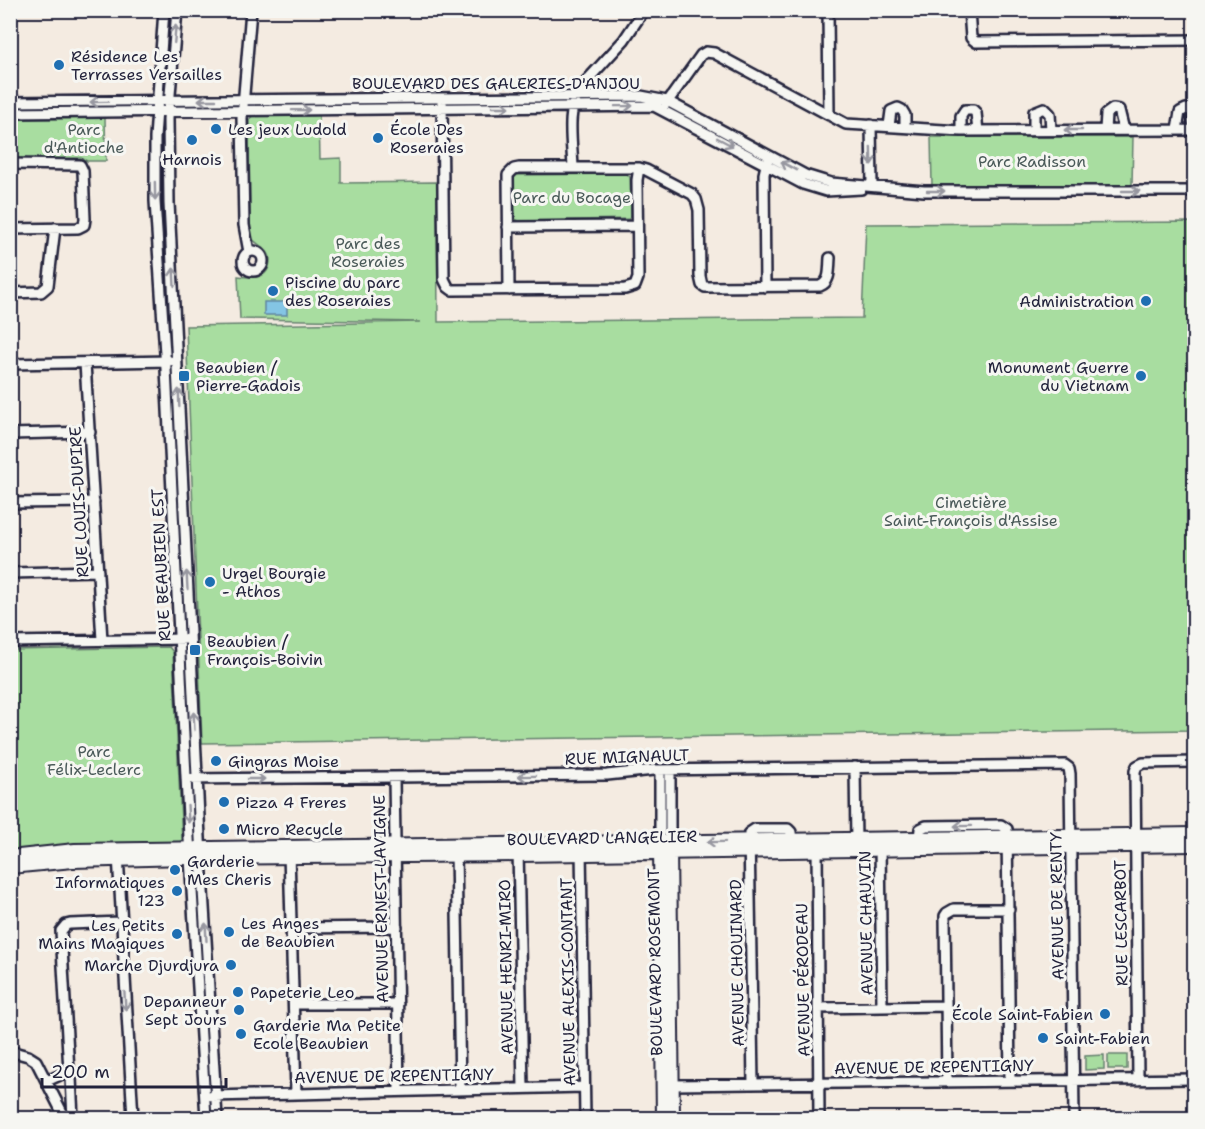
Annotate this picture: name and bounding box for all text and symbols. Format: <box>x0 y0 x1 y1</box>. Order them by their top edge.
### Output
one-way arrow <box>170 25 181 45</box>
place label: Résidence Les Terrasses Versailles <box>71 46 222 85</box>
marker: Résidence Les Terrasses Versailles <box>52 58 66 72</box>
street label: BOULEVARD DES GALERIES-D'ANJOU <box>352 73 640 94</box>
one-way arrow <box>197 94 217 106</box>
one-way arrow <box>89 96 109 108</box>
one-way arrow <box>613 100 633 112</box>
one-way arrow <box>490 101 510 113</box>
one-way arrow <box>291 104 311 116</box>
park label: Parc d'Antioche <box>44 119 124 158</box>
place label: Les jeux Ludold <box>228 119 347 140</box>
place label: École Des Roseraies <box>390 119 464 158</box>
marker: Les jeux Ludold <box>209 122 223 136</box>
one-way arrow <box>1064 124 1084 136</box>
marker: École Des Roseraies <box>371 131 385 145</box>
marker: Harnois <box>185 133 199 147</box>
one-way arrow <box>715 137 733 148</box>
one-way arrow <box>865 145 877 165</box>
place label: Harnois <box>162 149 222 170</box>
park label: Parc Radisson <box>978 151 1086 172</box>
one-way arrow <box>780 160 798 171</box>
one-way arrow <box>149 180 161 200</box>
one-way arrow <box>925 185 945 197</box>
one-way arrow <box>1120 185 1140 197</box>
park label: Parc du Bocage <box>513 187 631 208</box>
park label: Parc des Roseraies <box>331 233 405 272</box>
one-way arrow <box>168 268 179 288</box>
place label: Piscine du parc des Roseraies <box>285 272 400 311</box>
marker: Piscine du parc des Roseraies <box>266 284 280 298</box>
place label: Administration <box>1019 291 1134 312</box>
marker: Administration <box>1139 294 1153 308</box>
place label: Beaubien / Pierre-Gadois <box>196 357 301 396</box>
place label: Monument Guerre du Vietnam <box>988 357 1129 396</box>
marker: Beaubien / Pierre-Gadois <box>177 369 191 383</box>
marker: Monument Guerre du Vietnam <box>1134 369 1148 383</box>
one-way arrow <box>173 389 185 409</box>
street label: RUE LOUIS-DUPIRE <box>65 426 93 578</box>
street label: RUE BEAUBIEN EST <box>147 488 175 642</box>
park label: Cimetière Saint-François d'Assise <box>884 492 1058 531</box>
place label: Urgel Bourgie - Athos <box>222 563 326 602</box>
one-way arrow <box>182 570 193 590</box>
marker: Urgel Bourgie - Athos <box>203 575 217 589</box>
place label: Beaubien / François-Boivin <box>207 631 323 670</box>
marker: Beaubien / François-Boivin <box>188 643 202 657</box>
one-way arrow <box>189 711 200 731</box>
park label: Parc Félix-Leclerc <box>47 741 141 780</box>
street label: RUE MIGNAULT <box>565 744 690 770</box>
place label: Gingras Moise <box>228 751 339 772</box>
marker: Gingras Moise <box>209 754 223 768</box>
one-way arrow <box>518 770 538 782</box>
one-way arrow <box>245 773 265 785</box>
place label: Pizza 4 Freres <box>236 792 347 813</box>
marker: Pizza 4 Freres <box>217 795 231 809</box>
street label: AVENUE ERNEST-LAVIGNE <box>369 795 393 1003</box>
one-way arrow <box>183 804 194 824</box>
place label: Micro Recycle <box>236 819 343 840</box>
one-way arrow <box>954 820 974 832</box>
marker: Micro Recycle <box>217 822 231 836</box>
street label: BOULEVARD LANGELIER <box>507 826 697 850</box>
street label: AVENUE DE RENTY <box>1045 831 1069 980</box>
one-way arrow <box>707 836 727 847</box>
street label: AVENUE CHAUVIN <box>854 850 878 996</box>
place label: Garderie Mes Cheris <box>187 851 272 890</box>
street label: RUE LESCARBOT <box>1109 860 1133 986</box>
marker: Garderie Mes Cheris <box>168 863 182 877</box>
street label: BOULEVARD ROSEMONT <box>643 868 667 1056</box>
place label: Informatiques 123 <box>55 872 165 911</box>
street label: AVENUE ALEXIS-CONTANT <box>556 878 580 1086</box>
street label: AVENUE HENRI-MIRO <box>494 879 518 1055</box>
street label: AVENUE CHOUINARD <box>725 879 749 1047</box>
marker: Informatiques 123 <box>170 884 184 898</box>
street label: AVENUE PÉRODEAU <box>791 903 815 1057</box>
place label: Les Anges de Beaubien <box>241 913 335 952</box>
place label: Les Petits Mains Magiques <box>38 915 165 954</box>
one-way arrow <box>200 923 211 943</box>
marker: Les Anges de Beaubien <box>222 925 236 939</box>
marker: Les Petits Mains Magiques <box>170 927 184 941</box>
place label: Marche Djurdjura <box>84 955 219 976</box>
marker: Marche Djurdjura <box>224 958 238 972</box>
place label: Papeterie Leo <box>250 982 354 1003</box>
marker: Papeterie Leo <box>231 985 245 999</box>
one-way arrow <box>120 991 131 1011</box>
place label: Depanneur Sept Jours <box>144 991 227 1030</box>
marker: Depanneur Sept Jours <box>232 1003 246 1017</box>
place label: École Saint-Fabien <box>952 1004 1093 1025</box>
marker: École Saint-Fabien <box>1098 1007 1112 1021</box>
place label: Garderie Ma Petite Ecole Beaubien <box>253 1015 401 1054</box>
marker: Garderie Ma Petite Ecole Beaubien <box>234 1027 248 1041</box>
place label: Saint-Fabien <box>1055 1028 1150 1049</box>
marker: Saint-Fabien <box>1036 1031 1050 1045</box>
scale bar <box>42 1051 226 1089</box>
street label: AVENUE DE REPENTIGNY <box>834 1055 1034 1079</box>
text: 200 m <box>51 1060 110 1084</box>
street label: AVENUE DE REPENTIGNY <box>294 1064 494 1088</box>

